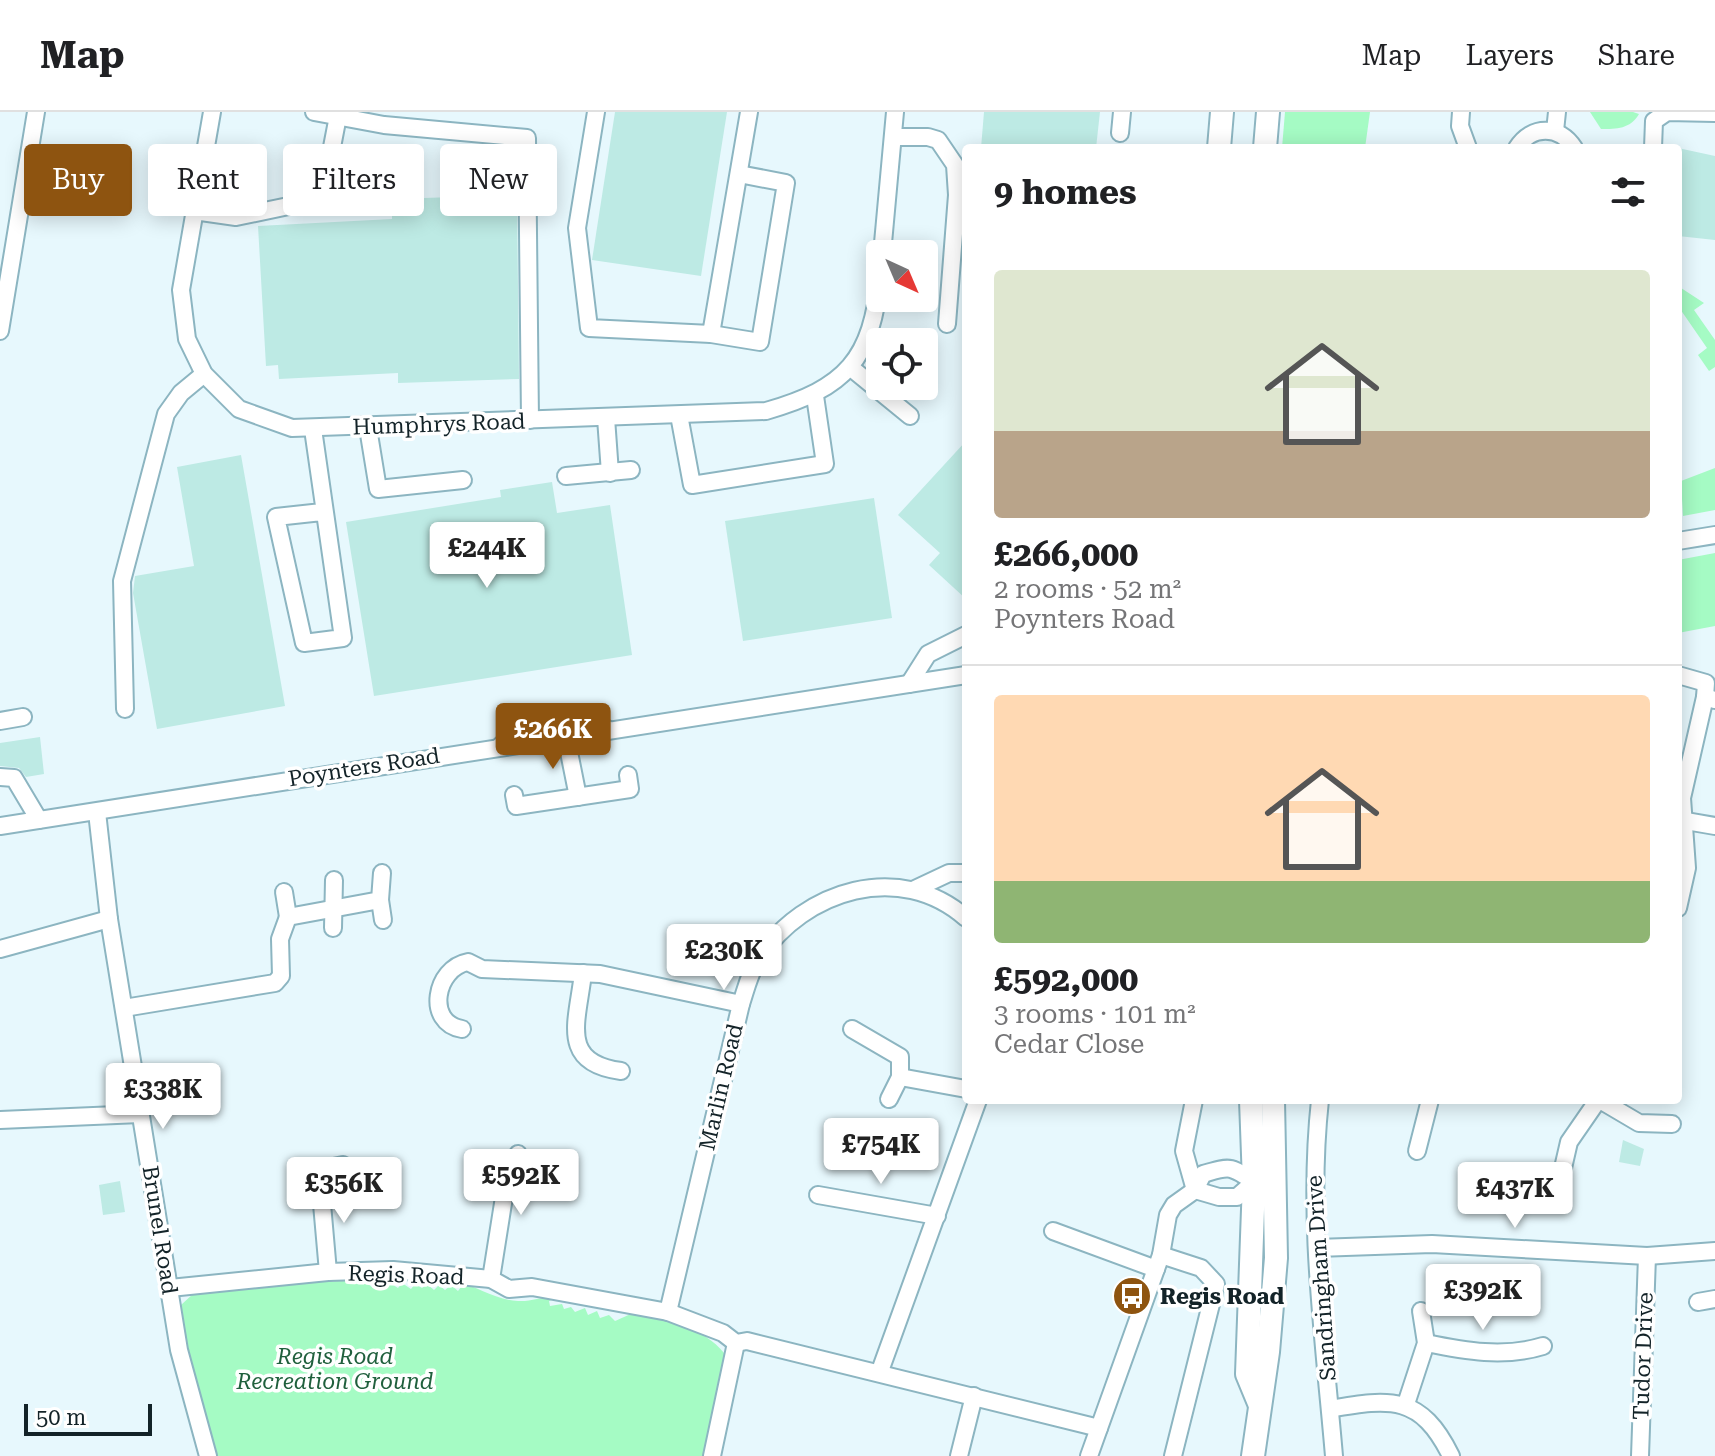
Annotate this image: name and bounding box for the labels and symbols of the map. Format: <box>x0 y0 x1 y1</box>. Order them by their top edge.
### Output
north arrow <box>866 240 938 312</box>
street label: Humphrys Road <box>352 408 526 440</box>
pin: £244K <box>431 522 543 590</box>
pin: £266K <box>497 703 609 771</box>
street label: Poynters Road <box>286 743 442 791</box>
pin: £230K <box>668 924 780 992</box>
street label: Marlin Road <box>694 1021 748 1153</box>
pin: £338K <box>107 1063 219 1131</box>
pin: £754K <box>825 1118 937 1186</box>
pin: £592K <box>465 1149 577 1217</box>
pin: £356K <box>288 1157 400 1225</box>
pin: £437K <box>1459 1162 1571 1230</box>
street label: Brunel Road <box>137 1164 183 1296</box>
street label: Sandringham Drive <box>1301 1174 1341 1382</box>
street label: Regis Road <box>347 1260 465 1290</box>
pin: £392K <box>1427 1264 1539 1332</box>
bus stop icon: Regis Road <box>1111 1275 1153 1317</box>
place label: Regis Road <box>1160 1284 1284 1309</box>
street label: Tudor Drive <box>1628 1292 1658 1420</box>
park label: Regis Road Recreation Ground <box>235 1344 434 1394</box>
scale bar <box>24 1400 152 1436</box>

